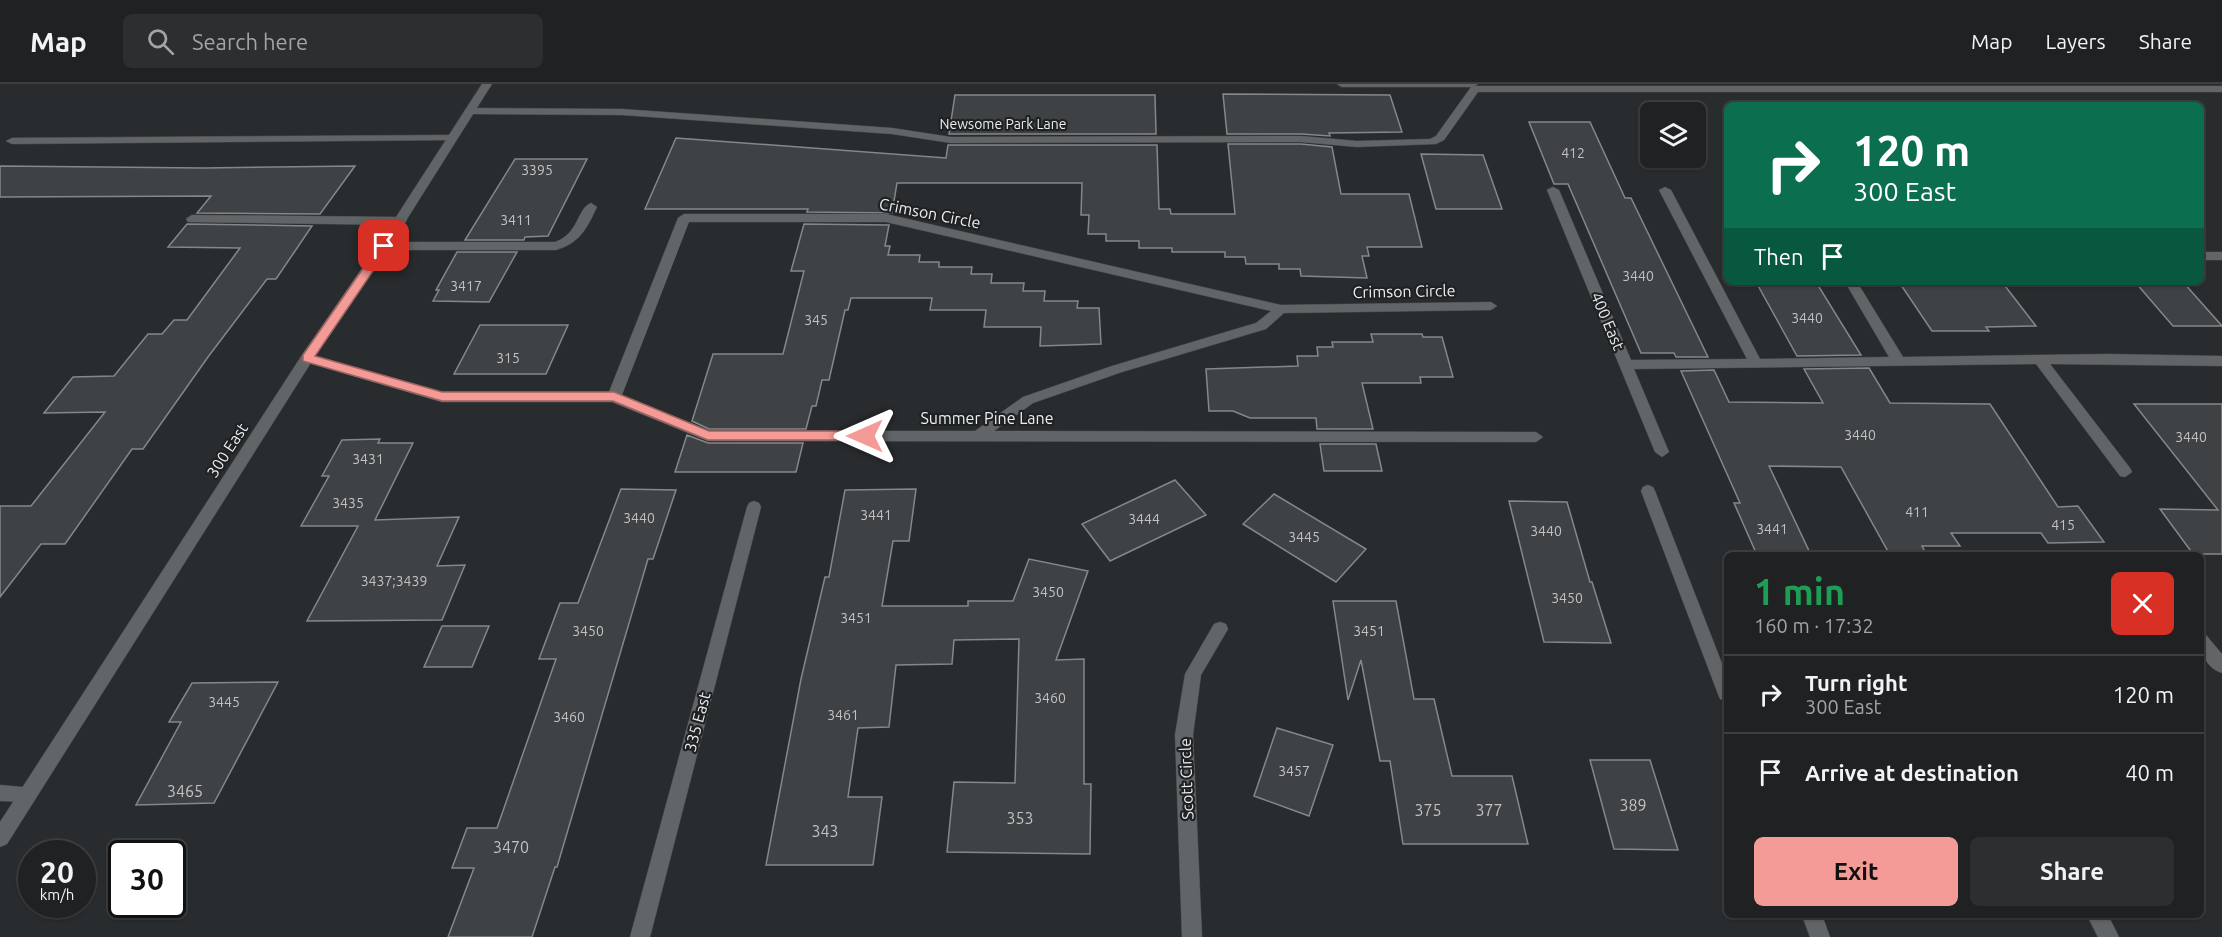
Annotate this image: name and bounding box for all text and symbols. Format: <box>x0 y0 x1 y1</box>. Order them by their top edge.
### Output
search box <box>123 14 543 68</box>
icon: search <box>144 25 177 58</box>
text: Map <box>30 26 87 57</box>
text: Search here <box>192 29 308 54</box>
text: Map <box>1971 29 2012 53</box>
text: Layers <box>2045 29 2106 53</box>
text: Share <box>2139 29 2192 53</box>
map controls <box>1640 102 1706 168</box>
button: layers <box>1640 102 1706 168</box>
street label: Newsome Park Lane <box>940 116 1066 132</box>
icon: right <box>1754 126 1832 204</box>
text: 120 m <box>1853 127 1970 174</box>
house number: 412 <box>1561 145 1585 161</box>
house number: 3395 <box>521 162 553 178</box>
text: 300 East <box>1853 176 1956 206</box>
street label: Crimson Circle <box>878 194 982 232</box>
house number: 3411 <box>500 212 532 228</box>
pin <box>358 220 409 271</box>
icon: arrive <box>367 229 400 262</box>
icon: arrive <box>1816 240 1849 273</box>
text: Then <box>1754 244 1804 269</box>
house number: 3440 <box>1622 268 1654 284</box>
house number: 3417 <box>450 278 482 294</box>
street label: Crimson Circle <box>1352 281 1456 301</box>
street label: 400 East <box>1588 289 1629 353</box>
house number: 3440 <box>1791 310 1823 326</box>
house number: 345 <box>804 312 828 328</box>
house number: 315 <box>496 350 520 366</box>
position arrow <box>833 404 897 468</box>
street label: Summer Pine Lane <box>920 409 1054 427</box>
street label: 300 East <box>203 419 252 481</box>
house number: 3440 <box>1844 427 1876 443</box>
house number: 3440 <box>2175 429 2207 445</box>
house number: 3431 <box>352 451 384 467</box>
house number: 3435 <box>332 495 364 511</box>
house number: 411 <box>1905 504 1929 520</box>
house number: 3441 <box>860 507 892 523</box>
house number: 3440 <box>623 510 655 526</box>
house number: 3444 <box>1128 511 1160 527</box>
house number: 415 <box>2051 517 2075 533</box>
house number: 3441 <box>1756 521 1788 537</box>
house number: 3440 <box>1530 523 1562 539</box>
house number: 3445 <box>1288 529 1320 545</box>
text: 1 min <box>1754 571 1845 612</box>
button: close <box>2111 572 2174 635</box>
house number: 3437;3439 <box>361 573 427 589</box>
house number: 3450 <box>1032 584 1064 600</box>
house number: 3450 <box>1551 590 1583 606</box>
house number: 3451 <box>840 610 872 626</box>
text: 160 m · 17:32 <box>1754 614 1874 637</box>
house number: 3450 <box>572 623 604 639</box>
house number: 3451 <box>1353 623 1385 639</box>
text: Turn right <box>1805 670 1907 695</box>
icon: right <box>1754 678 1787 711</box>
text: 120 m <box>2113 682 2174 707</box>
street label: 335 East <box>680 689 714 754</box>
house number: 3460 <box>1034 690 1066 706</box>
house number: 3445 <box>208 694 240 710</box>
text: 300 East <box>1805 695 1881 718</box>
house number: 3461 <box>827 707 859 723</box>
house number: 3460 <box>553 709 585 725</box>
street label: Scott Circle <box>1176 738 1196 820</box>
icon: arrive <box>1754 756 1787 789</box>
text: Arrive at destination <box>1805 760 2019 785</box>
text: 40 m <box>2125 760 2174 785</box>
house number: 3457 <box>1278 763 1310 779</box>
house number: 3465 <box>167 782 203 800</box>
house number: 389 <box>1619 796 1647 814</box>
house number: 375 <box>1414 801 1442 819</box>
house number: 377 <box>1475 801 1503 819</box>
house number: 353 <box>1006 809 1034 827</box>
house number: 343 <box>811 822 839 840</box>
button: Exit <box>1754 837 1958 906</box>
button: Share <box>1970 837 2174 906</box>
house number: 3470 <box>493 838 529 856</box>
speed limit sign: 30 <box>108 840 186 918</box>
text: 20 <box>40 855 74 889</box>
text: km/h <box>40 886 74 903</box>

